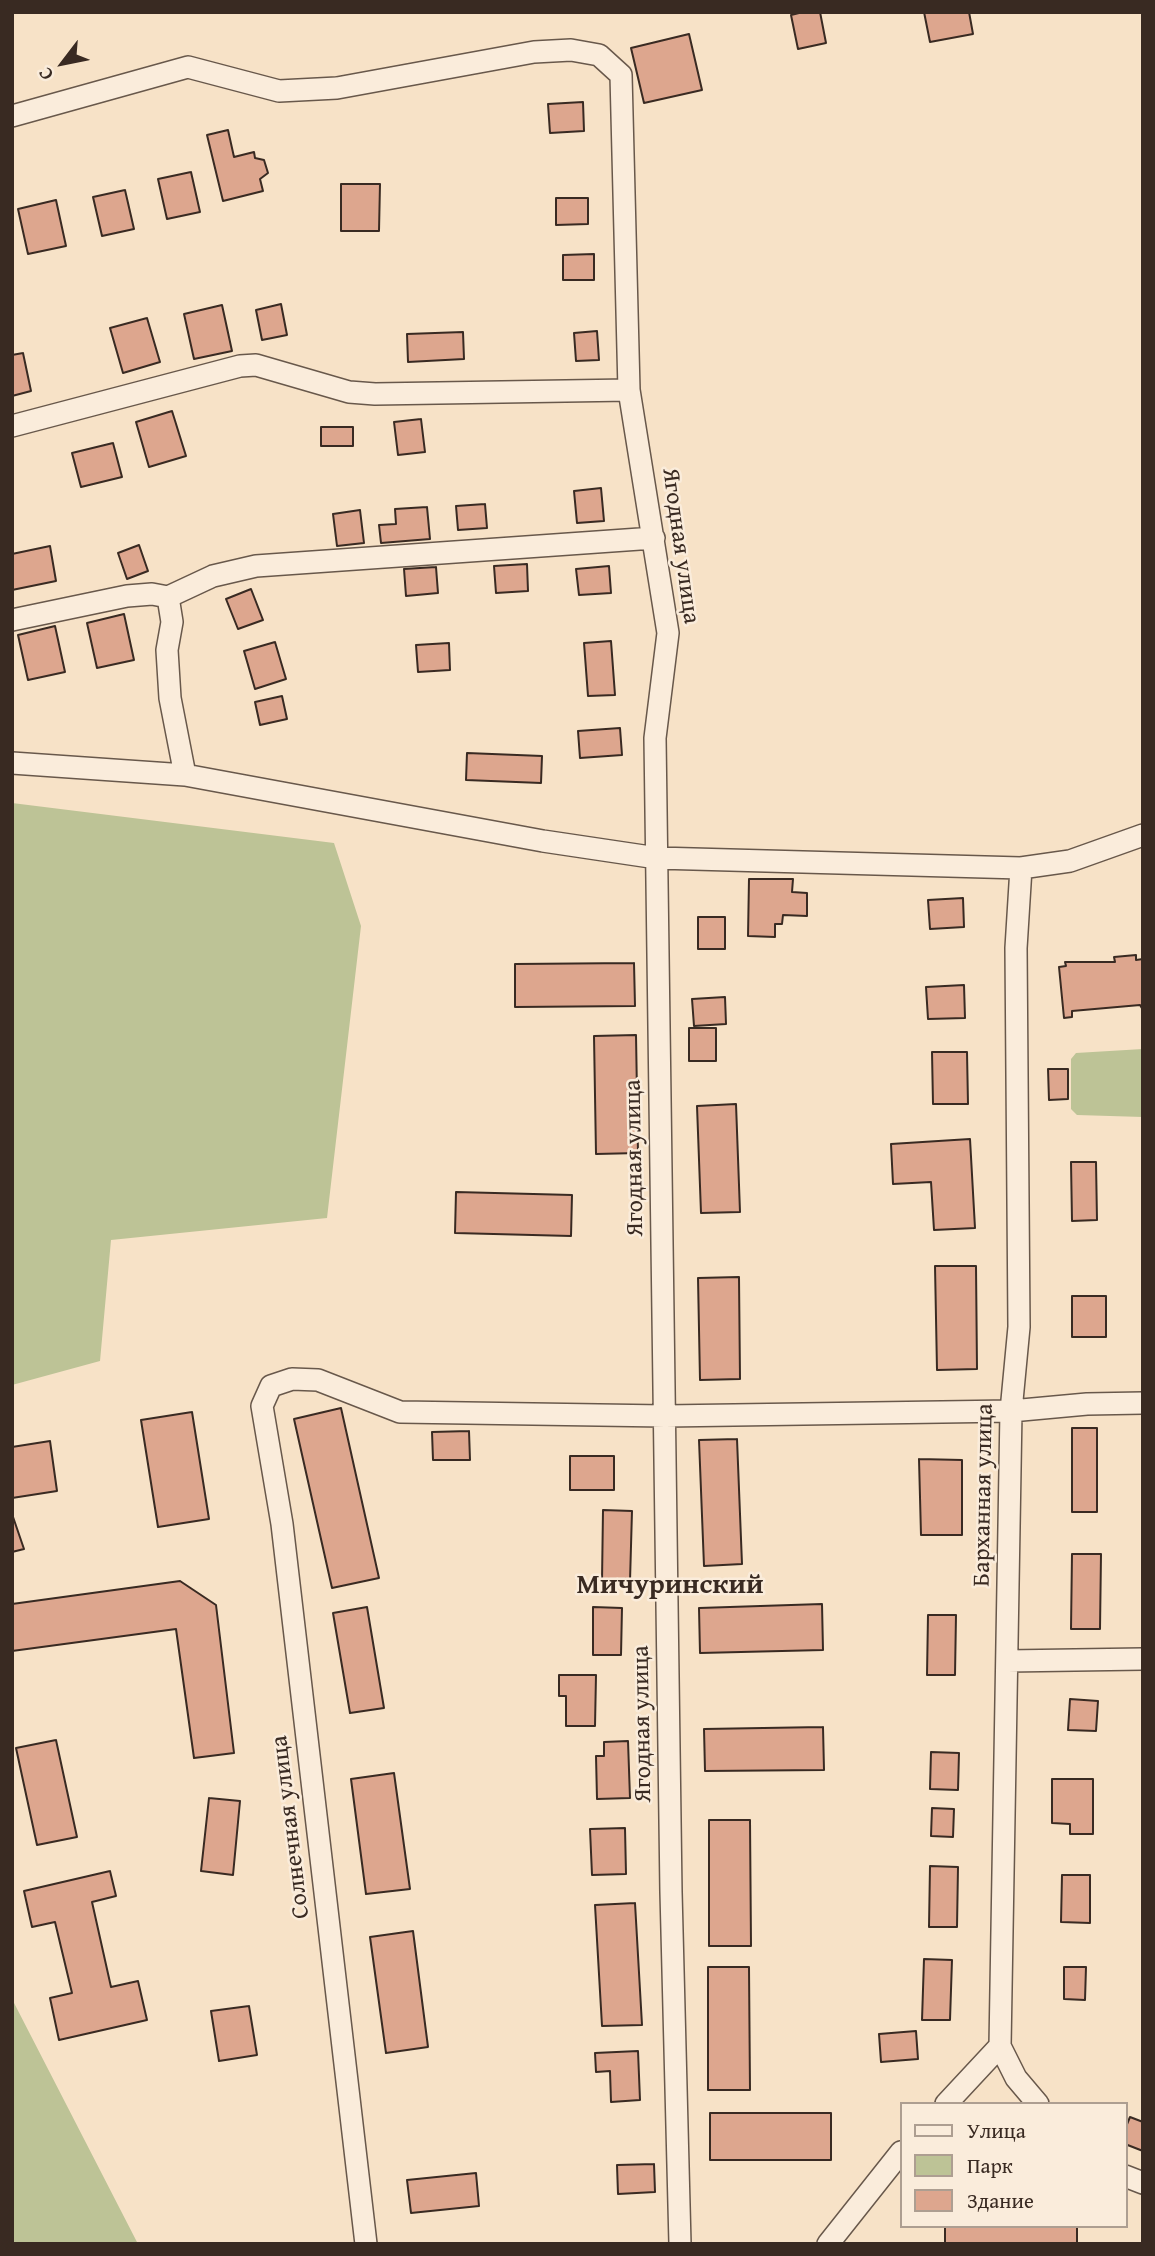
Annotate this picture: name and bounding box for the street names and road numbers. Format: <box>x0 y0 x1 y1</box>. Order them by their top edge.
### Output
street label: Ягодная улица <box>655 466 705 626</box>
street label: Ягодная улица <box>619 1079 651 1237</box>
street label: Барханная улица <box>968 1403 1000 1587</box>
street label: Ягодная улица <box>627 1645 659 1803</box>
street label: Солнечная улица <box>265 1734 317 1920</box>

